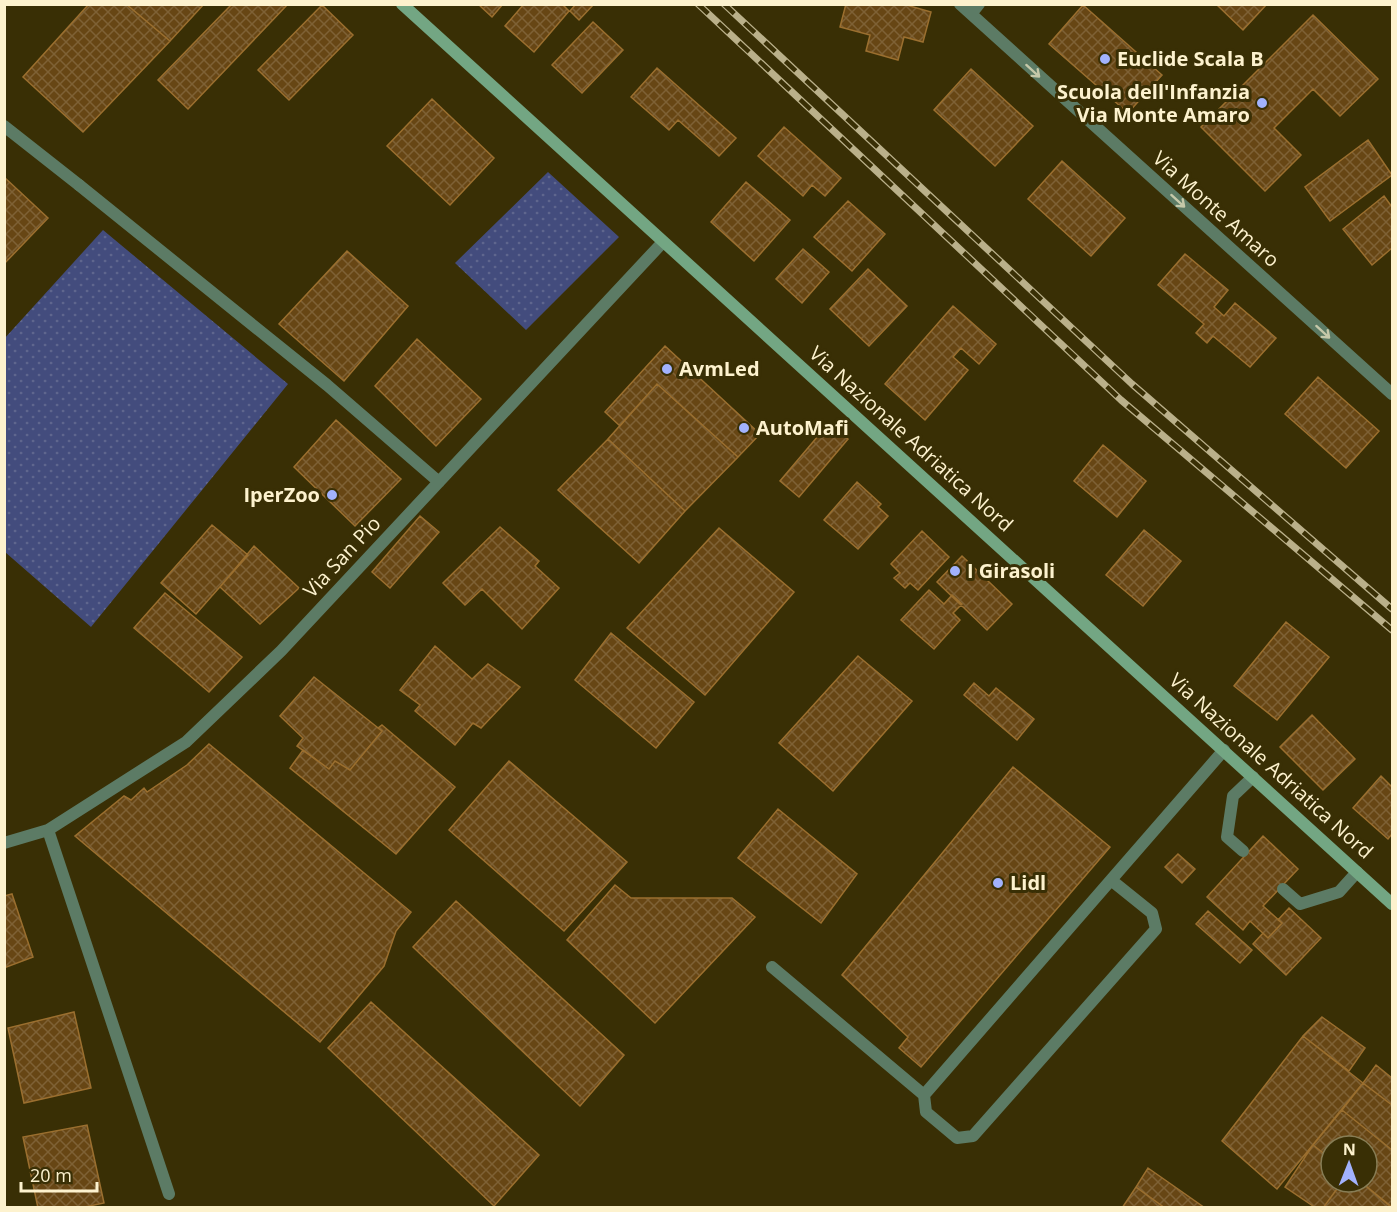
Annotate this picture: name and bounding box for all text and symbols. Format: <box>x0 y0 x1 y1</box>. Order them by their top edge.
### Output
place label: Euclide Scala B <box>1117 45 1264 72</box>
marker: Euclide Scala B <box>1098 52 1112 66</box>
one-way arrow <box>1025 64 1040 78</box>
place label: Scuola dell'Infanzia Via Monte Amaro <box>1057 78 1250 128</box>
marker: Scuola dell'Infanzia Via Monte Amaro <box>1255 96 1269 110</box>
street label: Via Monte Amaro <box>1147 145 1285 273</box>
one-way arrow <box>1170 194 1185 208</box>
one-way arrow <box>1315 325 1330 339</box>
street label: Via Nazionale Adriatica Nord <box>804 340 1019 538</box>
place label: AvmLed <box>679 355 760 382</box>
marker: AvmLed <box>660 362 674 376</box>
place label: AutoMafi <box>756 414 849 441</box>
marker: AutoMafi <box>737 421 751 435</box>
place label: IperZoo <box>243 481 320 508</box>
marker: IperZoo <box>325 488 339 502</box>
street label: Via San Pio <box>297 510 386 603</box>
place label: I Girasoli <box>967 557 1055 584</box>
marker: I Girasoli <box>948 564 962 578</box>
street label: Via Nazionale Adriatica Nord <box>1164 667 1379 865</box>
place label: Lidl <box>1010 869 1046 896</box>
marker: Lidl <box>991 876 1005 890</box>
north arrow <box>1319 1134 1379 1194</box>
text: N <box>1343 1138 1356 1160</box>
scale bar <box>21 1155 98 1193</box>
text: 20 m <box>30 1163 72 1187</box>

